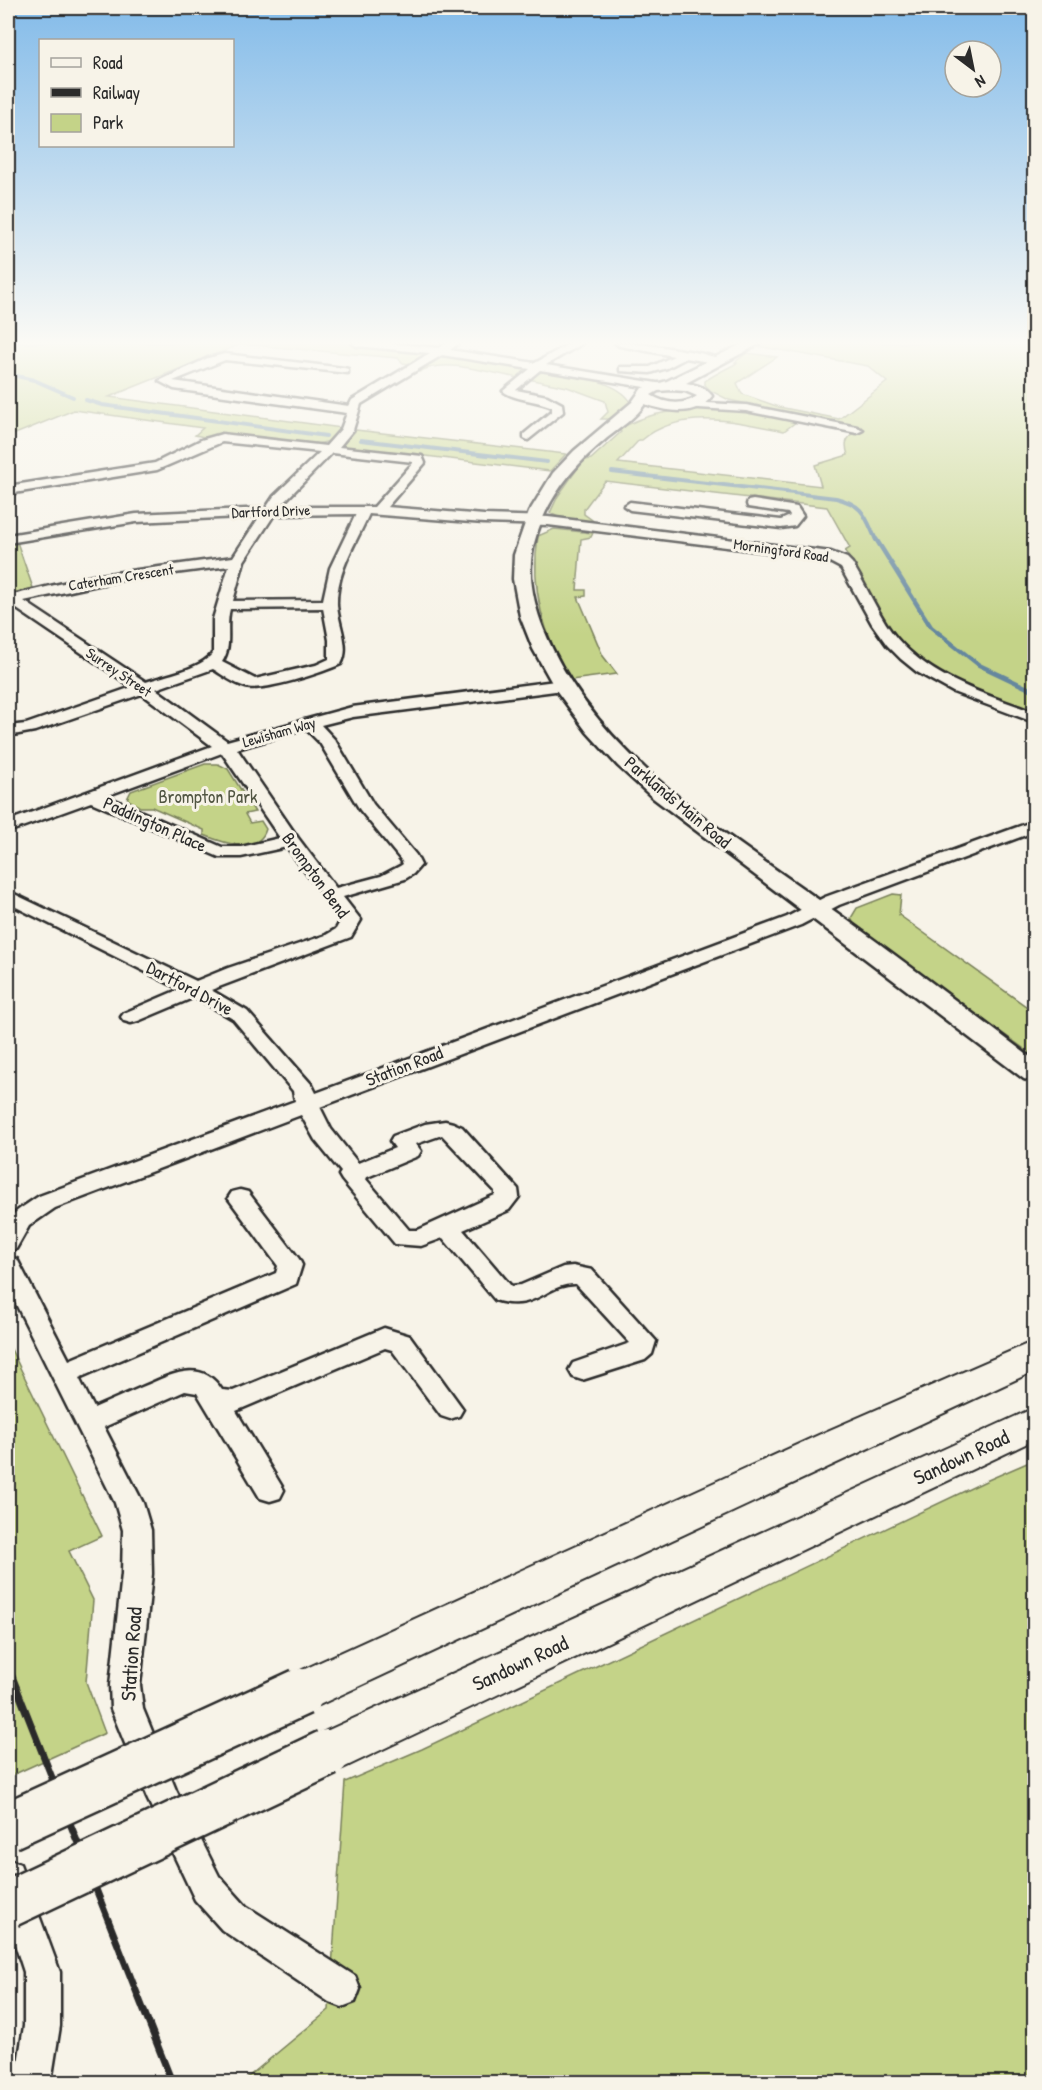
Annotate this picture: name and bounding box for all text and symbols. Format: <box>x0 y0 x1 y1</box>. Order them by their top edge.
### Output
legend <box>39 39 234 147</box>
north arrow <box>943 39 1003 99</box>
text: Road <box>93 50 123 75</box>
text: N <box>971 70 990 94</box>
text: Railway <box>93 80 140 105</box>
text: Park <box>93 110 124 135</box>
street label: Dartford Drive <box>231 499 311 523</box>
street label: Morningford Road <box>732 533 830 567</box>
street label: Caterham Crescent <box>67 558 176 596</box>
street label: Surrey Street <box>82 642 157 702</box>
street label: Lewisham Way <box>240 712 318 752</box>
street label: Parklands Main Road <box>619 750 737 854</box>
park label: Brompton Park <box>158 784 258 809</box>
street label: Paddington Place <box>100 790 210 858</box>
street label: Brompton Bend <box>276 827 356 923</box>
street label: Dartford Drive <box>142 955 238 1021</box>
street label: Station Road <box>362 1040 446 1092</box>
street label: Sandown Road <box>908 1422 1014 1492</box>
street label: Station Road <box>113 1606 149 1702</box>
street label: Sandown Road <box>467 1628 573 1698</box>

